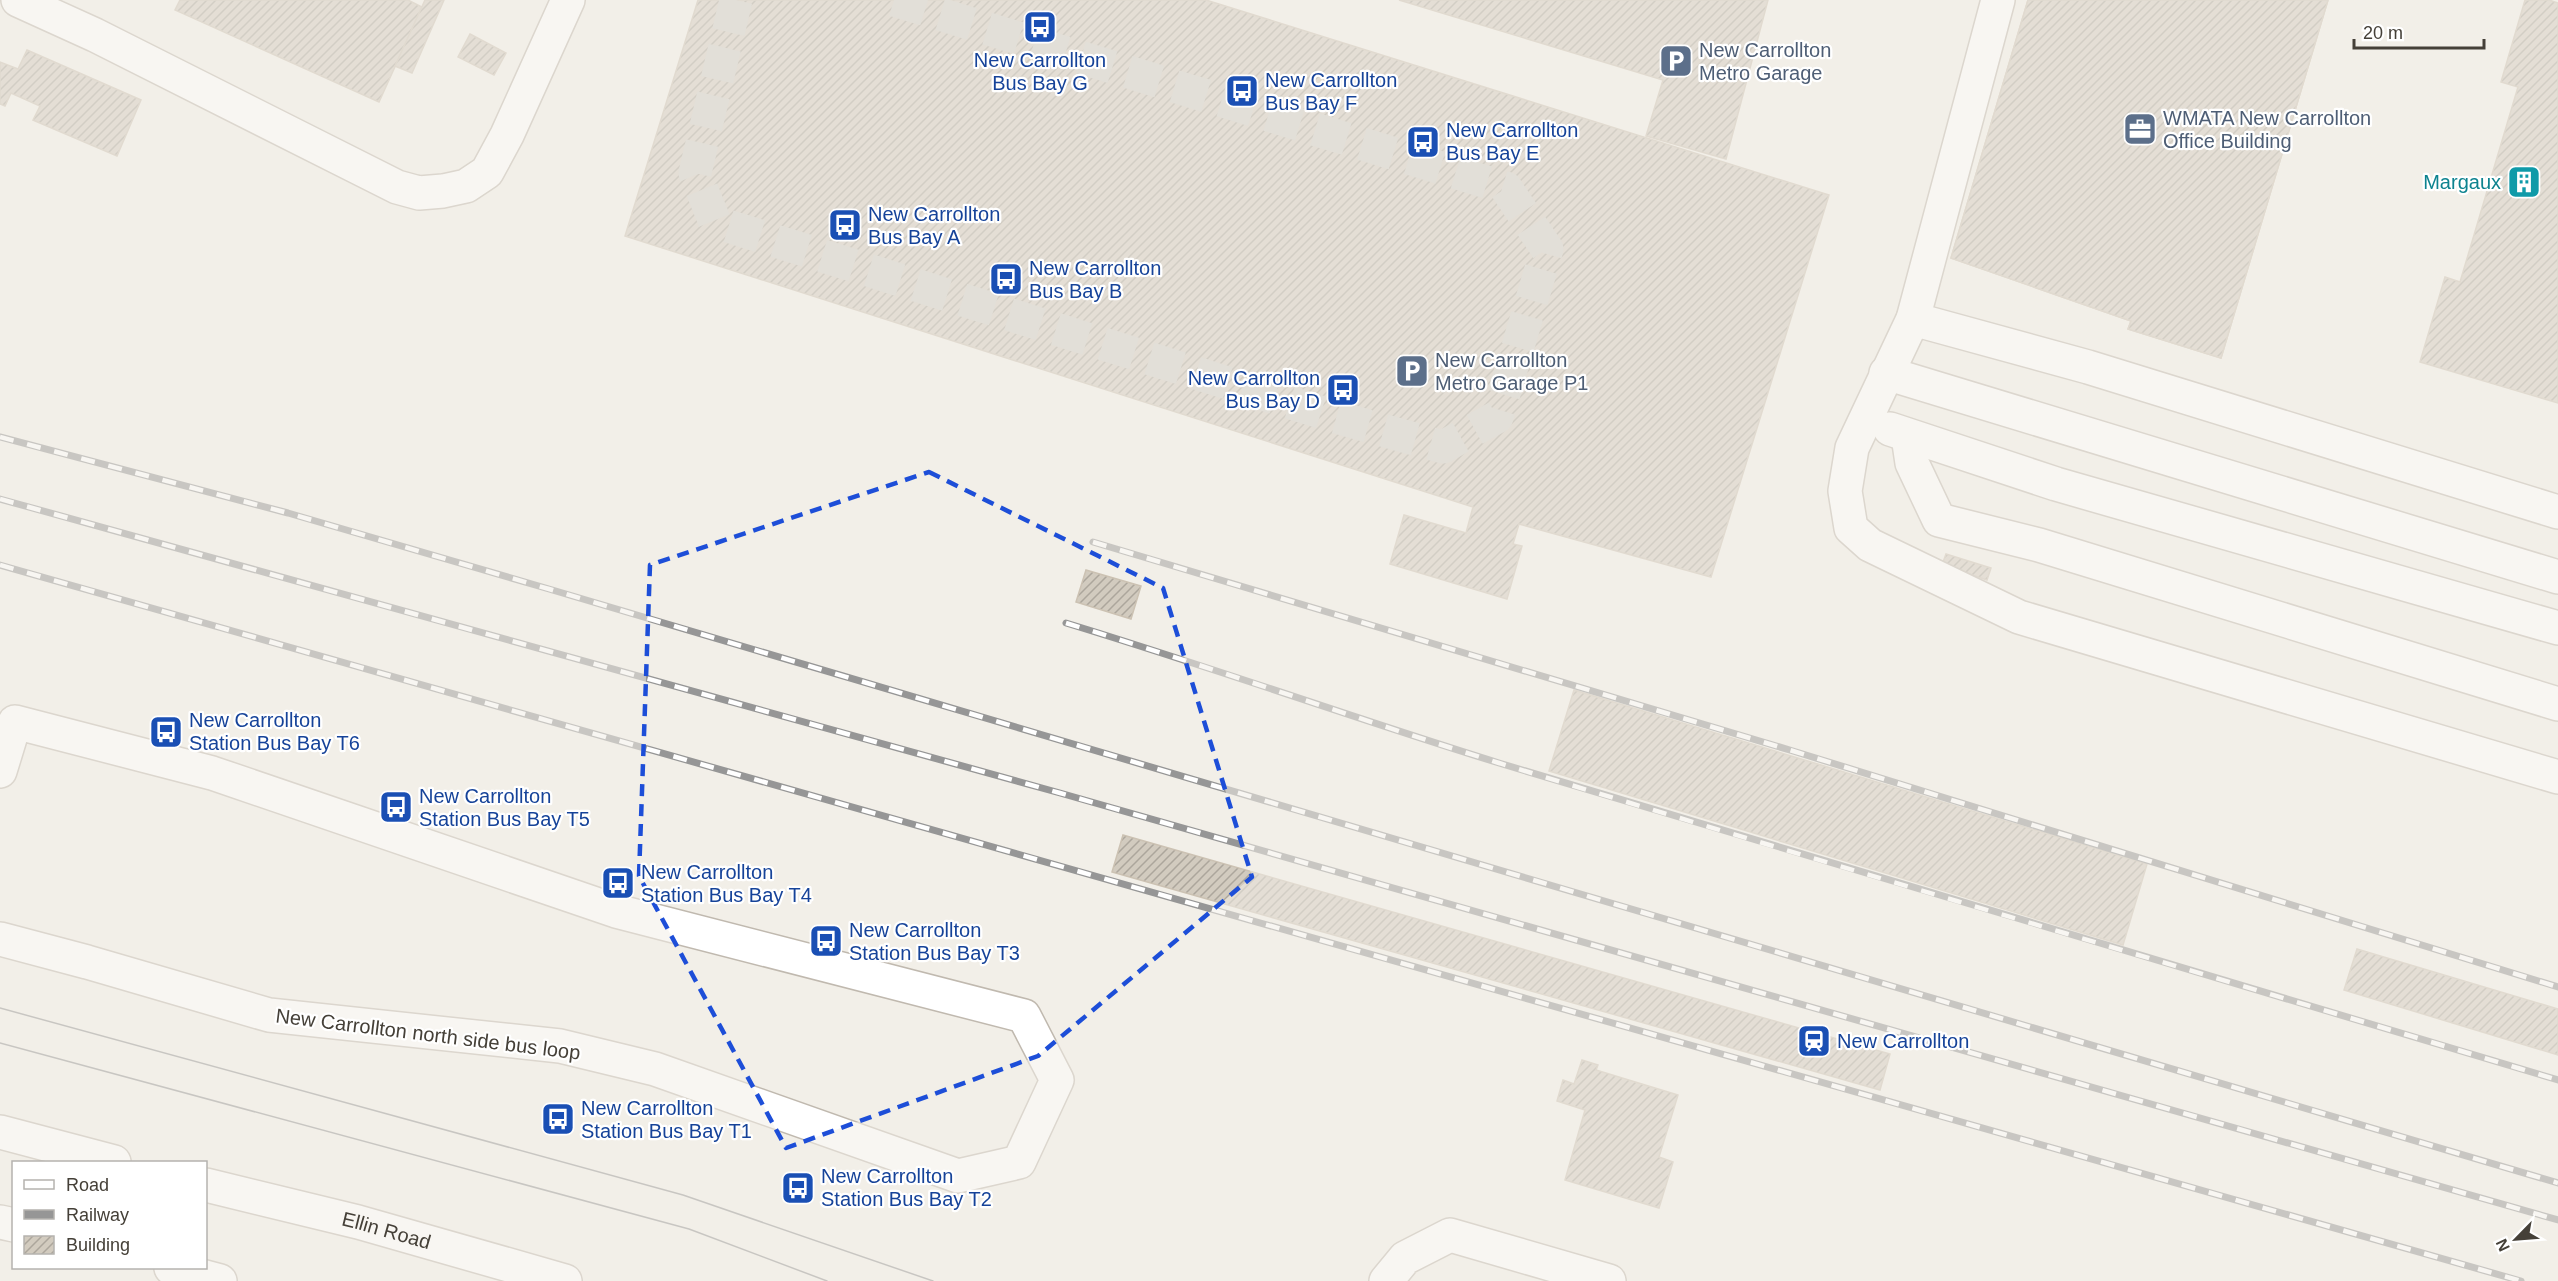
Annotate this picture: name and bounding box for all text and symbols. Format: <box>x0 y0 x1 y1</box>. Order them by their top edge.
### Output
bus stop icon: New Carrollton Bus Bay G <box>1022 9 1058 45</box>
scale bar <box>2354 12 2484 50</box>
text: 20 m <box>2363 23 2403 43</box>
place label: New Carrollton Metro Garage <box>1699 39 1831 84</box>
parking icon: New Carrollton Metro Garage <box>1658 43 1694 79</box>
place label: New Carrollton Bus Bay G <box>974 49 1106 94</box>
place label: New Carrollton Bus Bay F <box>1265 69 1397 114</box>
bus stop icon: New Carrollton Bus Bay F <box>1224 73 1260 109</box>
place label: WMATA New Carrollton Office Building <box>2163 107 2371 152</box>
office icon: WMATA New Carrollton Office Building <box>2122 111 2158 147</box>
place label: New Carrollton Bus Bay E <box>1446 119 1578 164</box>
bus stop icon: New Carrollton Bus Bay E <box>1405 124 1441 160</box>
building icon: Margaux <box>2506 164 2542 200</box>
place label: Margaux <box>2423 171 2501 193</box>
place label: New Carrollton Bus Bay A <box>868 203 1000 248</box>
bus stop icon: New Carrollton Bus Bay A <box>827 207 863 243</box>
place label: New Carrollton Bus Bay B <box>1029 257 1161 302</box>
bus stop icon: New Carrollton Bus Bay B <box>988 261 1024 297</box>
place label: New Carrollton Metro Garage P1 <box>1435 349 1588 394</box>
parking icon: New Carrollton Metro Garage P1 <box>1394 353 1430 389</box>
place label: New Carrollton Bus Bay D <box>1188 367 1320 412</box>
bus stop icon: New Carrollton Bus Bay D <box>1325 372 1361 408</box>
place label: New Carrollton Station Bus Bay T6 <box>189 709 360 754</box>
bus stop icon: New Carrollton Station Bus Bay T6 <box>148 714 184 750</box>
place label: New Carrollton Station Bus Bay T5 <box>419 785 590 830</box>
bus stop icon: New Carrollton Station Bus Bay T5 <box>378 789 414 825</box>
place label: New Carrollton Station Bus Bay T4 <box>641 861 812 906</box>
bus stop icon: New Carrollton Station Bus Bay T4 <box>600 865 636 901</box>
place label: New Carrollton Station Bus Bay T3 <box>849 919 1020 964</box>
bus stop icon: New Carrollton Station Bus Bay T3 <box>808 923 844 959</box>
street label: New Carrollton north side bus loop <box>274 1004 582 1064</box>
station icon: New Carrollton <box>1796 1023 1832 1059</box>
place label: New Carrollton <box>1837 1030 1969 1052</box>
place label: New Carrollton Station Bus Bay T1 <box>581 1097 752 1142</box>
bus stop icon: New Carrollton Station Bus Bay T1 <box>540 1101 576 1137</box>
legend <box>12 1161 207 1269</box>
place label: New Carrollton Station Bus Bay T2 <box>821 1165 992 1210</box>
bus stop icon: New Carrollton Station Bus Bay T2 <box>780 1170 816 1206</box>
text: Road <box>66 1175 109 1195</box>
text: Railway <box>66 1205 129 1225</box>
street label: Ellin Road <box>340 1208 433 1253</box>
north arrow <box>2486 1209 2546 1269</box>
text: Building <box>66 1235 130 1255</box>
text: N <box>2493 1236 2513 1254</box>

